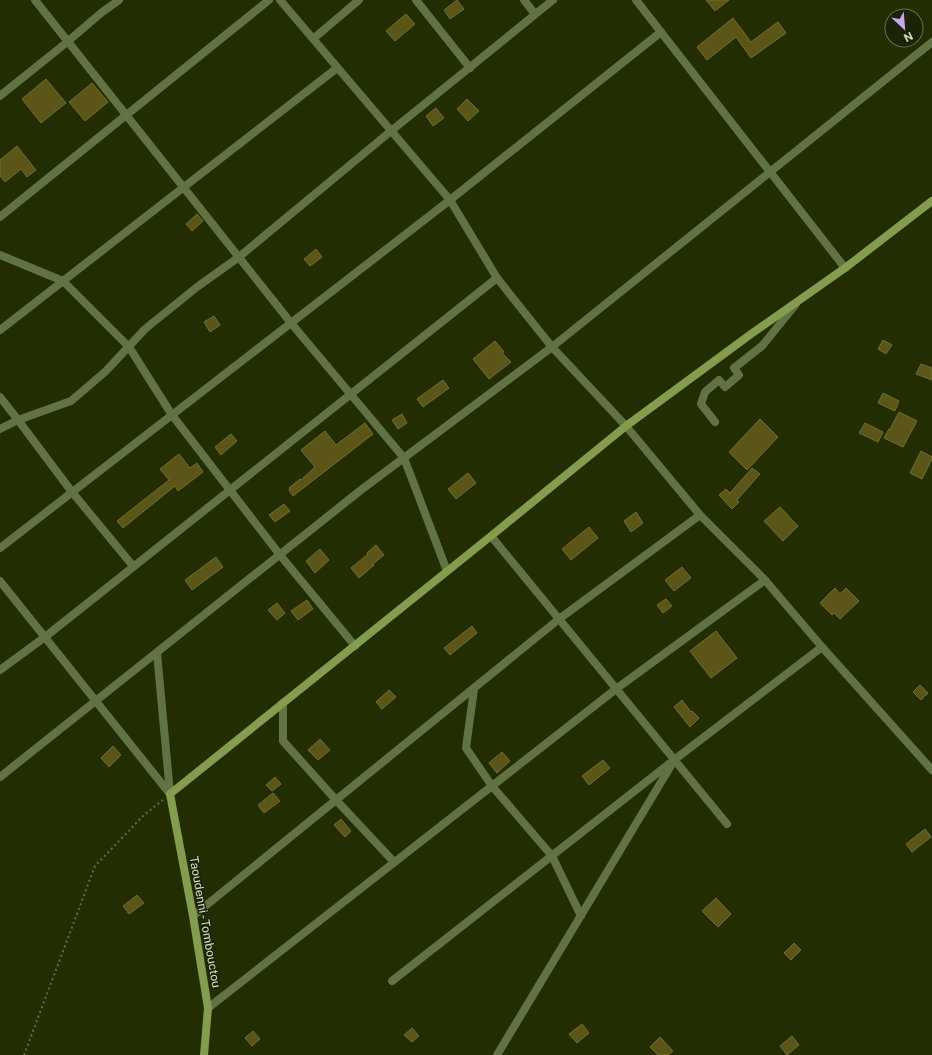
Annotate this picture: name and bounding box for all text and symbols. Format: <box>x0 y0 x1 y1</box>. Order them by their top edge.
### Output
north arrow <box>884 8 924 48</box>
text: N <box>902 30 915 44</box>
street label: Taoudenni - Tombouctou <box>187 855 223 989</box>

